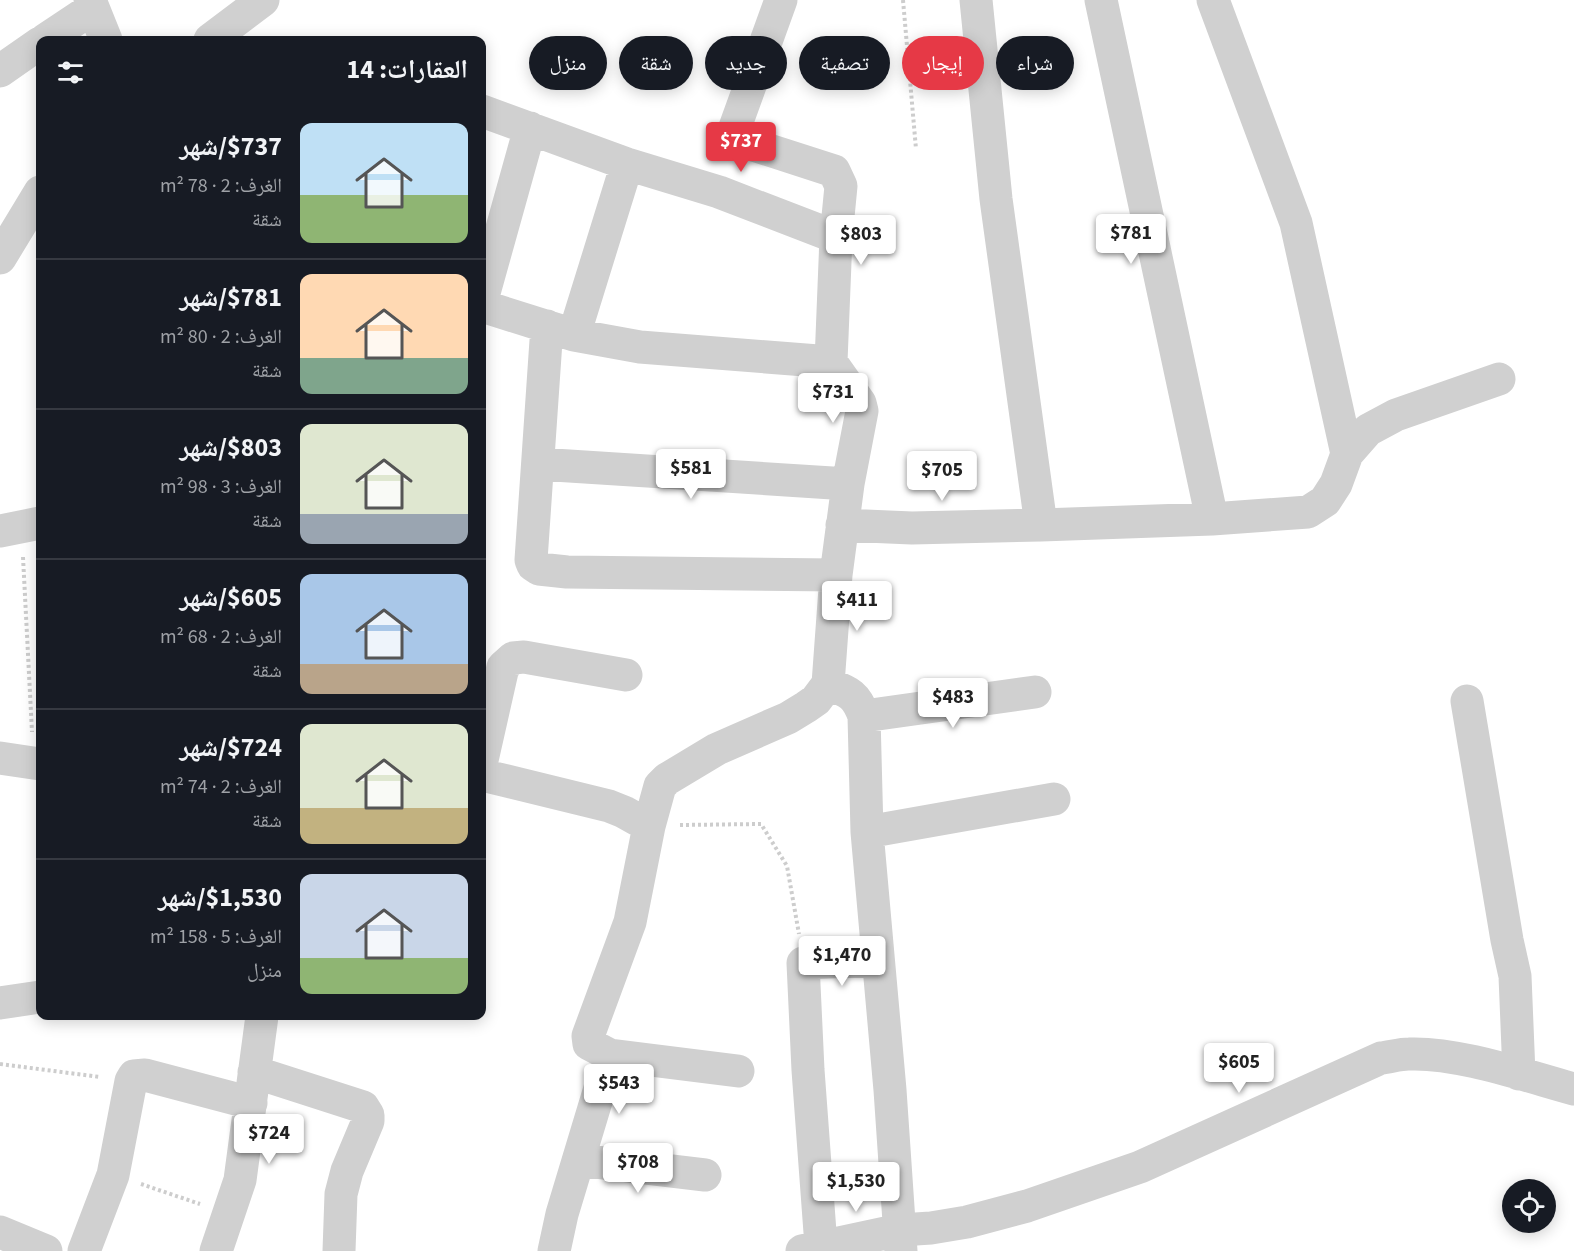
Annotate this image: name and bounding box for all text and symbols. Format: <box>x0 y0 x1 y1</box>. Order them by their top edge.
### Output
chip: منزل <box>529 36 607 90</box>
chip: شقة <box>619 36 693 90</box>
chip: جديد <box>705 36 787 90</box>
chip: تصفية <box>799 36 890 90</box>
chip: إيجار <box>902 36 984 90</box>
chip: شراء <box>996 36 1074 90</box>
text: العقارات: 14 <box>347 51 468 88</box>
icon: filters <box>54 56 87 89</box>
pin: $737 <box>705 122 777 173</box>
text: $737 <box>720 127 762 155</box>
text: $737/شهر <box>179 128 282 165</box>
icon: home <box>348 147 420 219</box>
text: الغرف: 2 · 78 m² <box>160 172 282 200</box>
text: شقة <box>252 206 282 234</box>
pin: $781 <box>1095 214 1167 265</box>
pin: $803 <box>825 215 897 266</box>
text: $781 <box>1110 219 1152 247</box>
text: $803 <box>840 220 882 248</box>
text: $781/شهر <box>179 279 282 316</box>
icon: home <box>348 298 420 370</box>
text: الغرف: 2 · 80 m² <box>160 323 282 351</box>
text: شقة <box>252 357 282 385</box>
pin: $731 <box>797 373 869 424</box>
text: $731 <box>812 378 854 406</box>
text: $803/شهر <box>179 429 282 466</box>
icon: home <box>348 448 420 520</box>
pin: $581 <box>655 449 727 500</box>
pin: $705 <box>906 451 978 502</box>
text: $581 <box>670 454 712 482</box>
text: $705 <box>921 456 963 484</box>
text: الغرف: 3 · 98 m² <box>160 473 282 501</box>
text: شقة <box>252 507 282 535</box>
text: $605/شهر <box>179 579 282 616</box>
pin: $411 <box>821 581 893 632</box>
text: $411 <box>836 586 878 614</box>
icon: home <box>348 598 420 670</box>
text: الغرف: 2 · 68 m² <box>160 623 282 651</box>
text: شقة <box>252 657 282 685</box>
pin: $483 <box>917 678 989 729</box>
text: $483 <box>932 683 974 711</box>
text: $724/شهر <box>179 729 282 766</box>
icon: home <box>348 748 420 820</box>
text: الغرف: 2 · 74 m² <box>160 773 282 801</box>
text: شقة <box>252 807 282 835</box>
text: $1,530/شهر <box>158 879 282 916</box>
icon: home <box>348 898 420 970</box>
text: الغرف: 5 · 158 m² <box>150 923 282 951</box>
pin: $1,470 <box>793 936 891 987</box>
text: $1,470 <box>813 941 871 969</box>
text: منزل <box>247 957 282 985</box>
pin: $605 <box>1203 1043 1275 1094</box>
text: $605 <box>1218 1048 1260 1076</box>
pin: $543 <box>583 1064 655 1115</box>
text: $543 <box>598 1069 640 1097</box>
pin: $724 <box>233 1114 305 1165</box>
text: $724 <box>248 1119 290 1147</box>
pin: $708 <box>602 1143 674 1194</box>
text: $708 <box>617 1148 659 1176</box>
pin: $1,530 <box>807 1162 905 1213</box>
text: $1,530 <box>827 1167 885 1195</box>
map controls <box>1502 1179 1556 1233</box>
button: locate <box>1502 1179 1556 1233</box>

